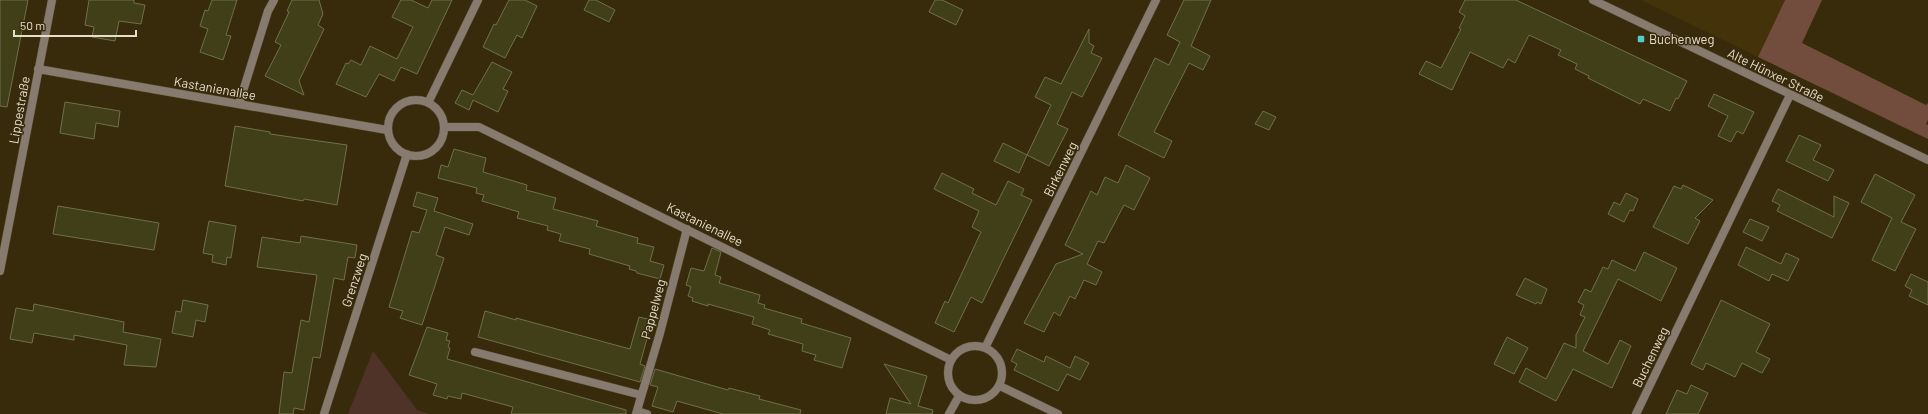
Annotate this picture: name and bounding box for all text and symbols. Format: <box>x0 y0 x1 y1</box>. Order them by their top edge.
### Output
scale bar <box>14 12 136 38</box>
text: 50 m <box>20 18 45 32</box>
place label: Buchenweg <box>1649 31 1715 47</box>
marker: Buchenweg <box>1636 34 1646 44</box>
street label: Alte Hünxer Straße <box>1725 45 1827 105</box>
street label: Kastanienallee <box>173 73 257 103</box>
street label: Lippestraße <box>5 75 33 145</box>
street label: Birkenweg <box>1040 139 1080 199</box>
street label: Kastanienallee <box>664 199 746 249</box>
street label: Grenzweg <box>338 251 370 309</box>
street label: Pappelweg <box>637 277 669 341</box>
street label: Buchenweg <box>1628 324 1672 390</box>

